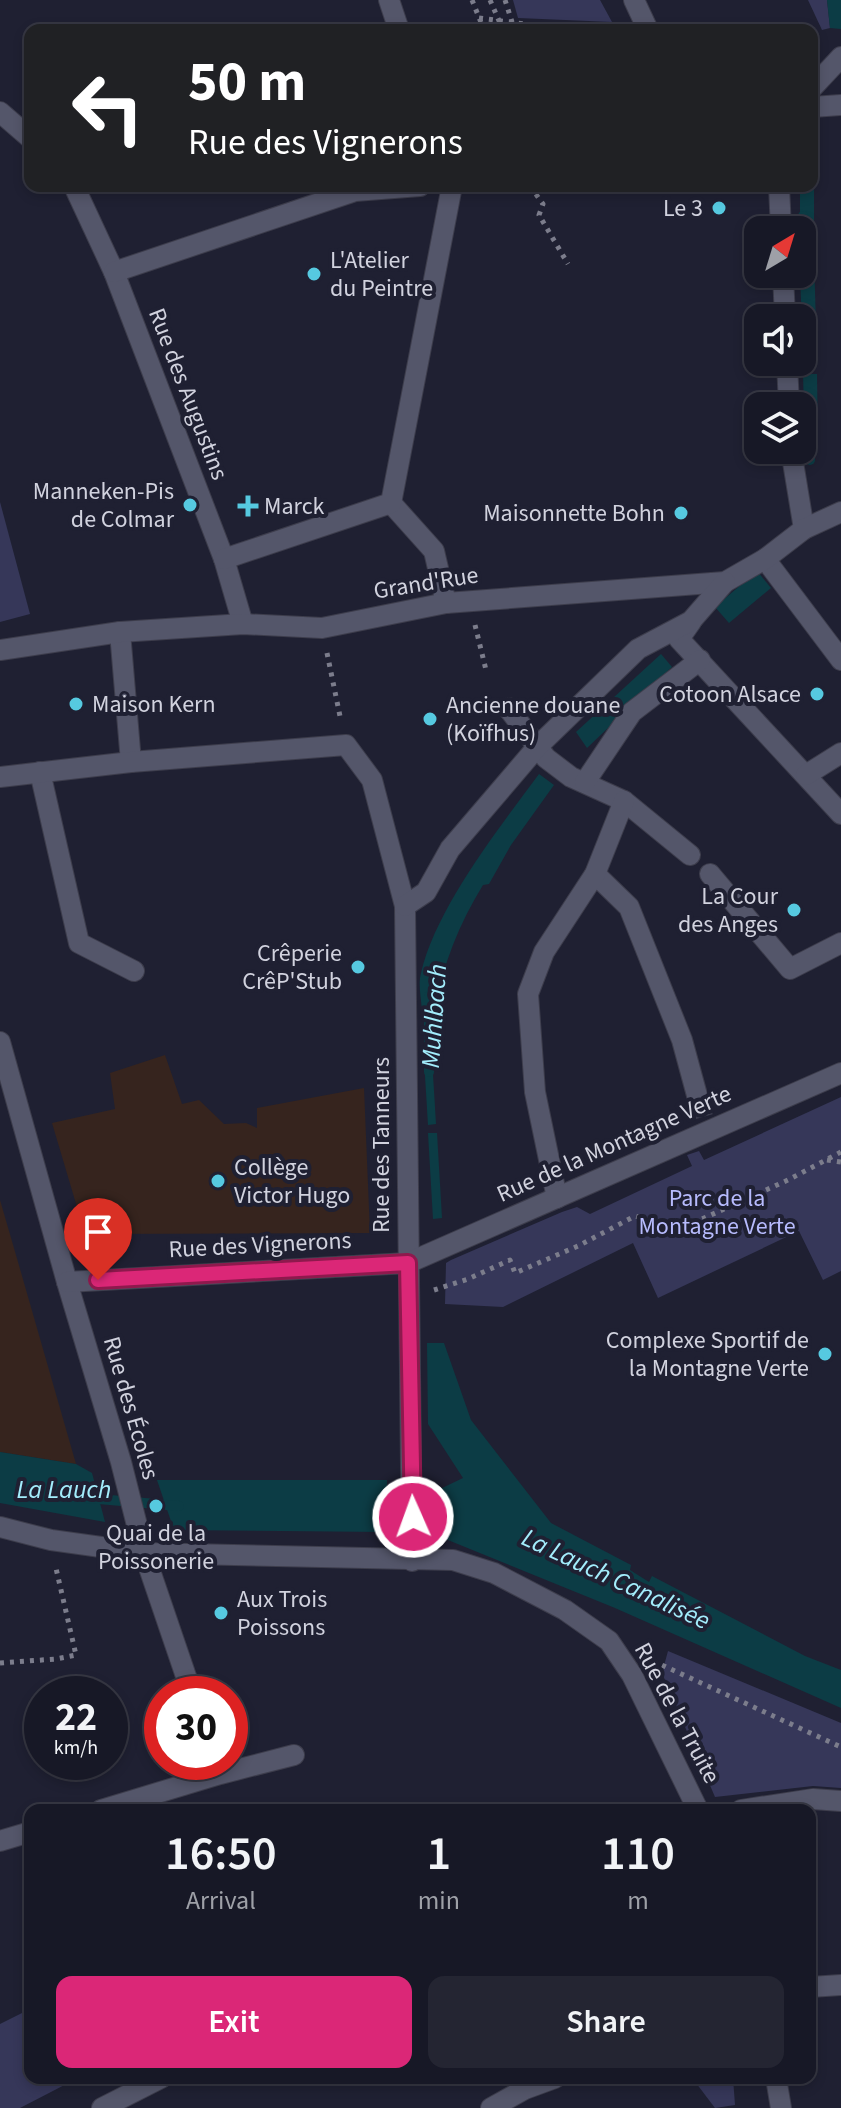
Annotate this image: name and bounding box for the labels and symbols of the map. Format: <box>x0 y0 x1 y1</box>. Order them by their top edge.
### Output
place label: Le 3 <box>663 191 703 226</box>
marker: Le 3 <box>710 199 728 217</box>
north arrow <box>744 216 816 288</box>
place label: L'Atelier du Peintre <box>330 243 433 306</box>
marker: L'Atelier du Peintre <box>305 265 323 283</box>
street label: Rue des Augustins <box>139 303 237 485</box>
place label: Manneken-Pis de Colmar <box>33 474 175 537</box>
place label: Marck <box>264 489 325 524</box>
marker: Manneken-Pis de Colmar <box>181 496 199 514</box>
place label: Maisonnette Bohn <box>483 496 665 531</box>
marker: Marck <box>239 497 257 515</box>
marker: Maisonnette Bohn <box>672 504 690 522</box>
street label: Grand'Rue <box>371 557 481 609</box>
place label: Cotoon Alsace <box>659 677 801 712</box>
marker: Cotoon Alsace <box>808 685 826 703</box>
place label: Maison Kern <box>92 687 216 722</box>
place label: Ancienne douane (Koïfhus) <box>446 688 620 751</box>
marker: Maison Kern <box>67 695 85 713</box>
marker: Ancienne douane (Koïfhus) <box>421 710 439 728</box>
place label: La Cour des Anges <box>678 879 779 942</box>
marker: La Cour des Anges <box>785 901 803 919</box>
place label: Crêperie CrêP'Stub <box>242 936 342 999</box>
marker: Crêperie CrêP'Stub <box>349 958 367 976</box>
water label: Muhlbach <box>412 962 456 1070</box>
street label: Rue des Tanneurs <box>364 1057 399 1233</box>
street label: Rue de la Montagne Verte <box>491 1076 737 1212</box>
place label: Collège Victor Hugo <box>234 1150 350 1213</box>
marker: Collège Victor Hugo <box>209 1172 227 1190</box>
park label: Parc de la Montagne Verte <box>638 1181 796 1244</box>
pin <box>64 1198 132 1280</box>
street label: Rue des Vignerons <box>168 1223 352 1267</box>
place label: Complexe Sportif de la Montagne Verte <box>606 1323 809 1386</box>
street label: Rue des Écoles <box>94 1332 168 1484</box>
marker: Complexe Sportif de la Montagne Verte <box>816 1345 834 1363</box>
water label: La Lauch <box>17 1471 111 1508</box>
position arrow <box>371 1475 455 1559</box>
marker: Quai de la Poissonerie <box>147 1497 165 1515</box>
place label: Quai de la Poissonerie <box>98 1516 214 1579</box>
water label: La Lauch Canalisée <box>516 1519 716 1639</box>
place label: Aux Trois Poissons <box>237 1582 327 1645</box>
marker: Aux Trois Poissons <box>212 1604 230 1622</box>
street label: Rue de la Truite <box>625 1636 729 1790</box>
speed limit sign: 30 <box>144 1676 248 1780</box>

